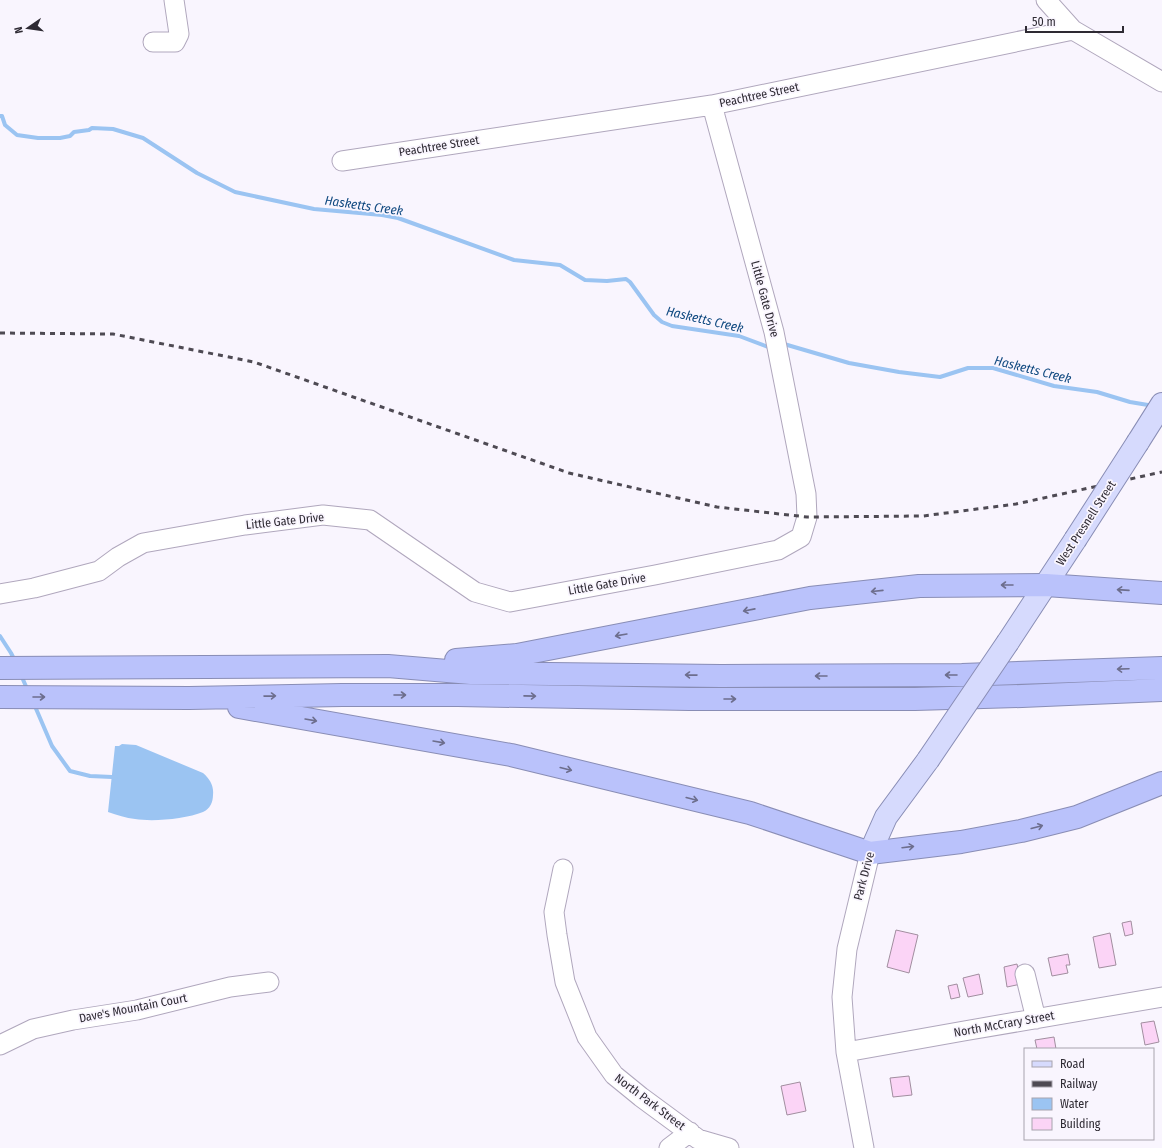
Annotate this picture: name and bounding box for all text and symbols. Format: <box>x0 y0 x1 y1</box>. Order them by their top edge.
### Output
north arrow <box>8 8 48 48</box>
scale bar <box>1026 8 1123 34</box>
text: 50 m <box>1032 15 1056 29</box>
text: N <box>12 25 26 35</box>
street label: Peachtree Street <box>718 80 800 110</box>
street label: Peachtree Street <box>398 133 480 159</box>
water label: Hasketts Creek <box>324 193 405 218</box>
street label: Little Gate Drive <box>748 259 782 339</box>
water label: Hasketts Creek <box>665 303 746 336</box>
water label: Hasketts Creek <box>993 353 1074 386</box>
street label: West Presnell Street <box>1053 478 1119 568</box>
street label: Little Gate Drive <box>245 510 325 532</box>
street label: Little Gate Drive <box>567 570 647 598</box>
one-way arrow <box>1001 581 1014 589</box>
one-way arrow <box>1117 586 1130 593</box>
one-way arrow <box>871 587 884 594</box>
one-way arrow <box>743 607 756 615</box>
one-way arrow <box>615 632 628 640</box>
one-way arrow <box>1117 666 1130 673</box>
one-way arrow <box>685 671 698 679</box>
one-way arrow <box>945 671 958 679</box>
one-way arrow <box>815 672 828 680</box>
one-way arrow <box>393 691 406 699</box>
one-way arrow <box>523 692 536 700</box>
one-way arrow <box>32 693 45 701</box>
one-way arrow <box>263 693 276 700</box>
one-way arrow <box>723 695 736 703</box>
one-way arrow <box>304 716 317 724</box>
one-way arrow <box>432 739 445 747</box>
one-way arrow <box>559 765 572 773</box>
one-way arrow <box>685 796 698 804</box>
one-way arrow <box>1030 823 1043 830</box>
one-way arrow <box>901 843 914 851</box>
street label: Park Drive <box>851 850 877 902</box>
street label: Dave's Mountain Court <box>78 991 188 1025</box>
street label: North McCrary Street <box>953 1008 1056 1040</box>
legend <box>1024 1048 1154 1140</box>
text: Road <box>1060 1057 1085 1071</box>
street label: North Park Street <box>612 1071 688 1133</box>
text: Railway <box>1060 1077 1098 1091</box>
text: Water <box>1060 1097 1089 1111</box>
text: Building <box>1060 1117 1101 1131</box>

